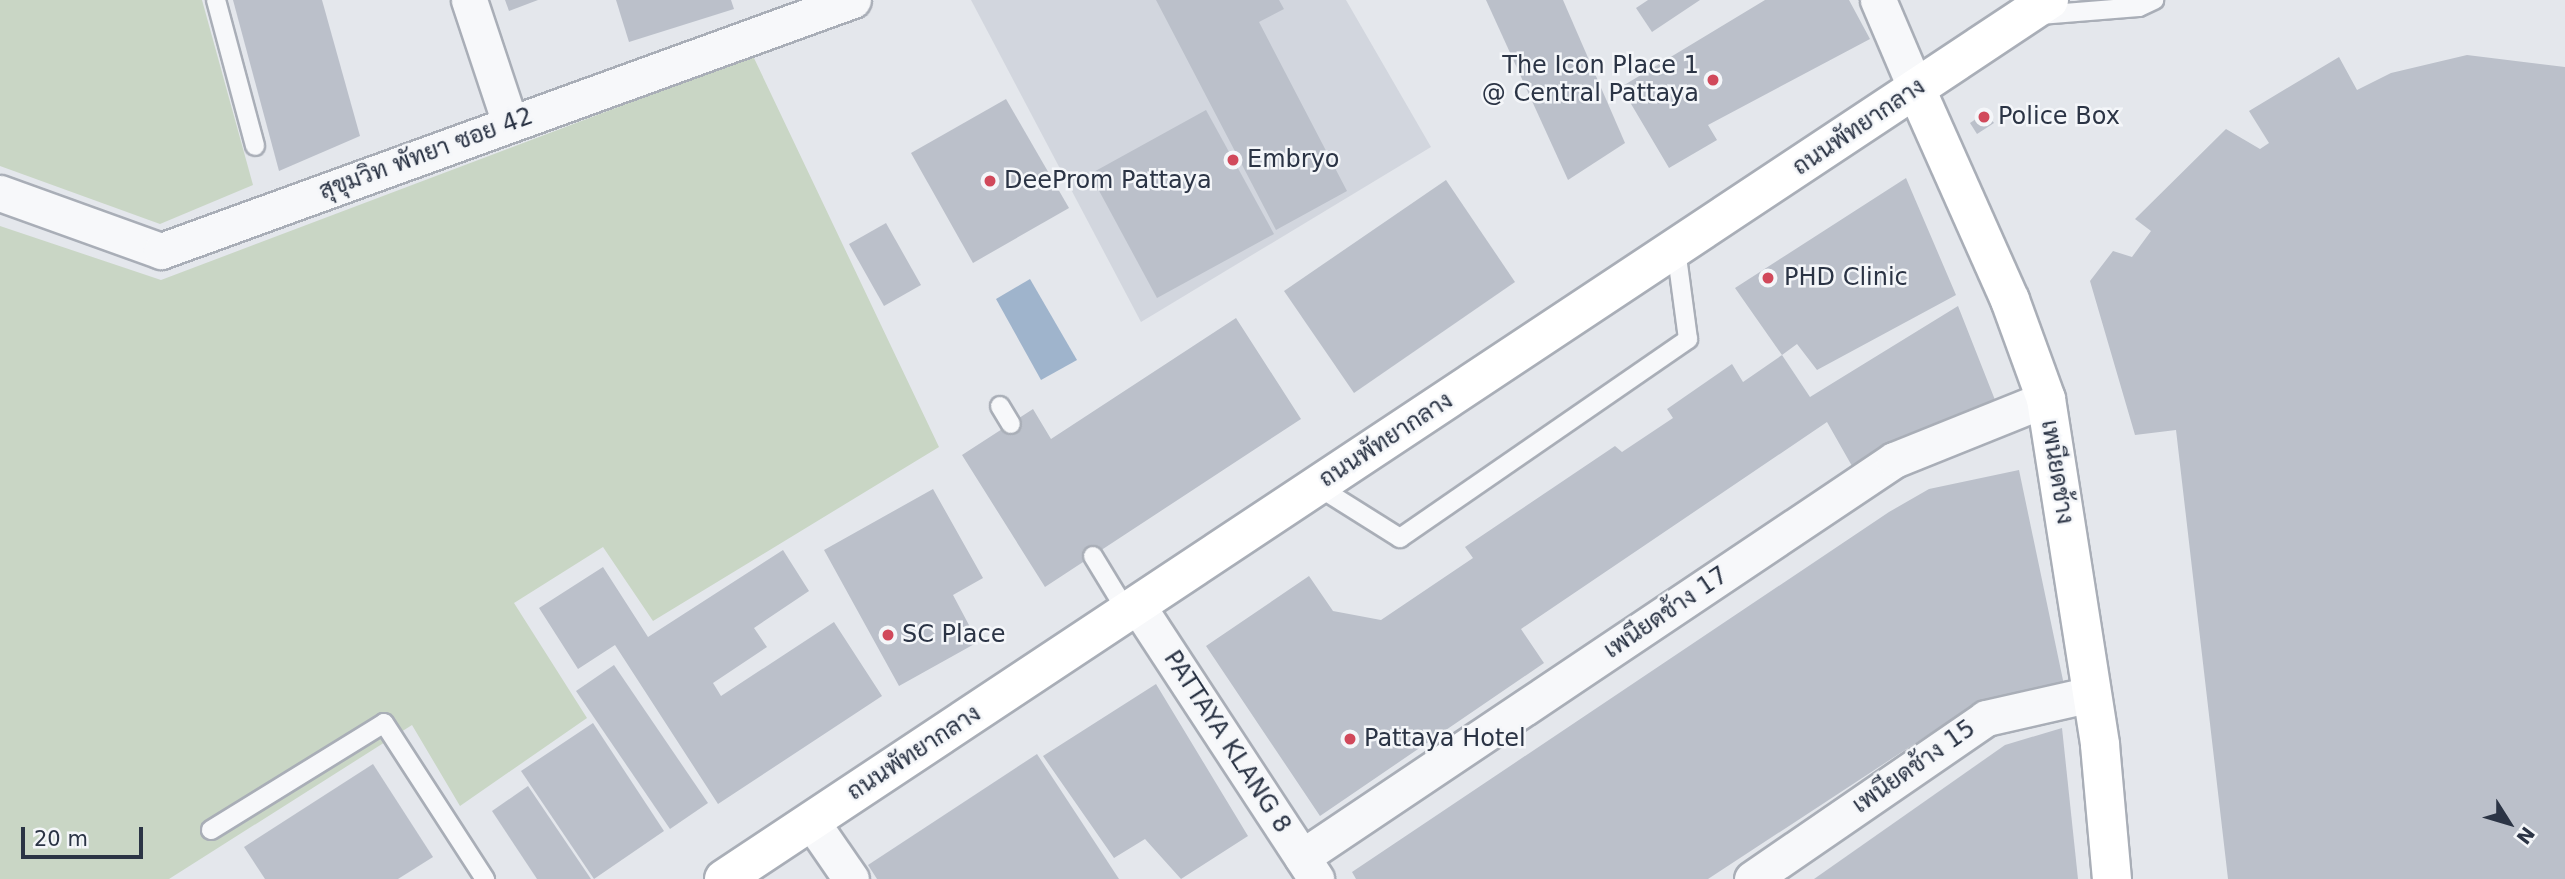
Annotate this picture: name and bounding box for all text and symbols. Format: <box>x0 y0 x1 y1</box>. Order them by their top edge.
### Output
place label: The Icon Place 1 @ Central Pattaya <box>1482 52 1699 108</box>
marker: The Icon Place 1 @ Central Pattaya <box>1705 72 1721 88</box>
street label: ถนนพัทยากลาง <box>1787 72 1931 182</box>
street label: สุขุมวิท พัทยา ซอย 42 <box>315 102 537 206</box>
place label: Police Box <box>1998 103 2120 131</box>
marker: Police Box <box>1976 109 1992 125</box>
place label: Embryo <box>1247 146 1340 174</box>
marker: Embryo <box>1225 152 1241 168</box>
place label: DeeProm Pattaya <box>1004 167 1212 195</box>
marker: DeeProm Pattaya <box>982 173 998 189</box>
place label: PHD Clinic <box>1784 264 1908 292</box>
marker: PHD Clinic <box>1758 268 1778 288</box>
street label: ถนนพัทยากลาง <box>1314 386 1458 494</box>
street label: เพนียดช้าง <box>2035 418 2079 526</box>
street label: เพนียดช้าง 17 <box>1599 561 1733 665</box>
place label: SC Place <box>902 621 1005 649</box>
marker: SC Place <box>880 627 896 643</box>
street label: PATTAYA KLANG 8 <box>1157 645 1297 839</box>
street label: ถนนพัทยากลาง <box>842 699 986 807</box>
street label: เพนียดช้าง 15 <box>1847 714 1981 820</box>
place label: Pattaya Hotel <box>1364 725 1526 753</box>
marker: Pattaya Hotel <box>1342 731 1358 747</box>
north arrow <box>2474 788 2544 858</box>
scale bar <box>24 812 147 856</box>
text: N <box>2512 823 2539 849</box>
text: 20 m <box>34 827 88 851</box>

